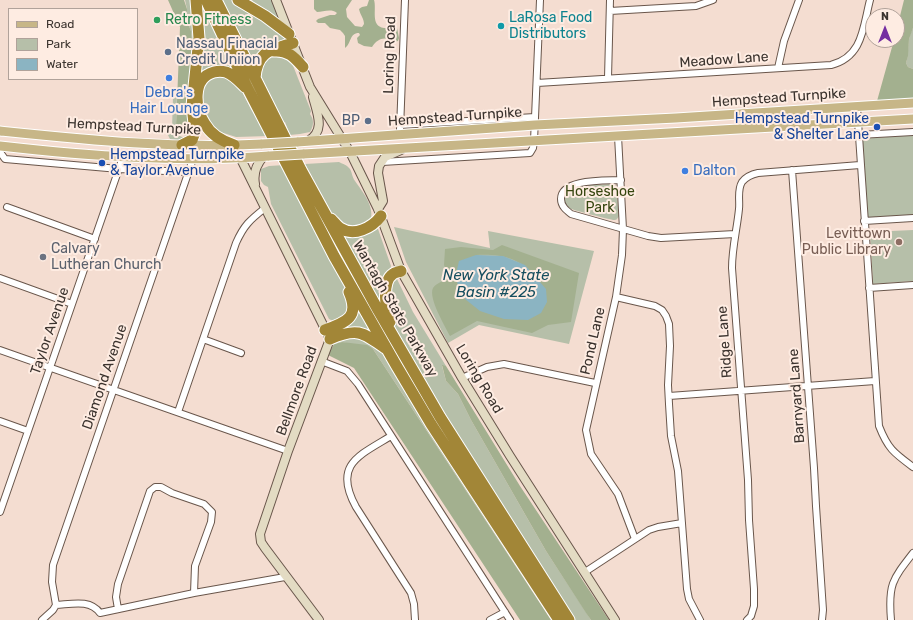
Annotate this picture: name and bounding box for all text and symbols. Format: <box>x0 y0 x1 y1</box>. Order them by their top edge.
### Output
legend <box>8 8 138 80</box>
north arrow <box>865 8 905 48</box>
place label: LaRosa Food Distributors <box>509 10 592 42</box>
text: N <box>881 10 889 23</box>
place label: Retro Fitness <box>165 12 252 28</box>
marker: Retro Fitness <box>152 15 162 25</box>
street label: Loring Road <box>380 16 400 94</box>
text: Road <box>46 17 74 31</box>
marker: LaRosa Food Distributors <box>496 21 506 31</box>
place label: Nassau Finacial Credit Uniion <box>176 36 277 68</box>
text: Park <box>46 37 71 51</box>
marker: Nassau Finacial Credit Uniion <box>163 47 173 57</box>
street label: Meadow Lane <box>679 49 769 71</box>
text: Water <box>46 57 78 71</box>
marker: Debra's Hair Lounge <box>164 73 174 83</box>
place label: Debra's Hair Lounge <box>130 85 208 118</box>
street label: Hempstead Turnpike <box>711 85 847 111</box>
street label: Hempstead Turnpike <box>387 104 523 130</box>
place label: Hempstead Turnpike & Shelter Lane <box>735 111 869 144</box>
place label: BP <box>342 113 360 129</box>
street label: Hempstead Turnpike <box>67 115 201 139</box>
marker: BP <box>363 116 373 126</box>
marker: Hempstead Turnpike & Shelter Lane <box>872 122 882 132</box>
place label: Hempstead Turnpike & Taylor Avenue <box>110 147 244 180</box>
marker: Hempstead Turnpike & Taylor Avenue <box>97 158 107 168</box>
place label: Dalton <box>693 163 736 179</box>
marker: Dalton <box>680 166 690 176</box>
park label: Horseshoe Park <box>565 184 635 216</box>
place label: Levittown Public Library <box>802 226 891 258</box>
marker: Levittown Public Library <box>894 237 904 247</box>
street label: Wantagh State Parkway <box>349 238 441 380</box>
place label: Calvary Lutheran Church <box>51 241 161 274</box>
marker: Calvary Lutheran Church <box>38 252 48 262</box>
water label: New York State Basin #225 <box>443 267 549 302</box>
street label: Taylor Avenue <box>27 285 73 377</box>
street label: Pond Lane <box>577 305 609 377</box>
street label: Ridge Lane <box>714 305 736 379</box>
street label: Diamond Avenue <box>79 322 131 432</box>
street label: Loring Road <box>452 341 506 417</box>
street label: Bellmore Road <box>273 344 321 438</box>
street label: Barnyard Lane <box>785 348 809 444</box>

